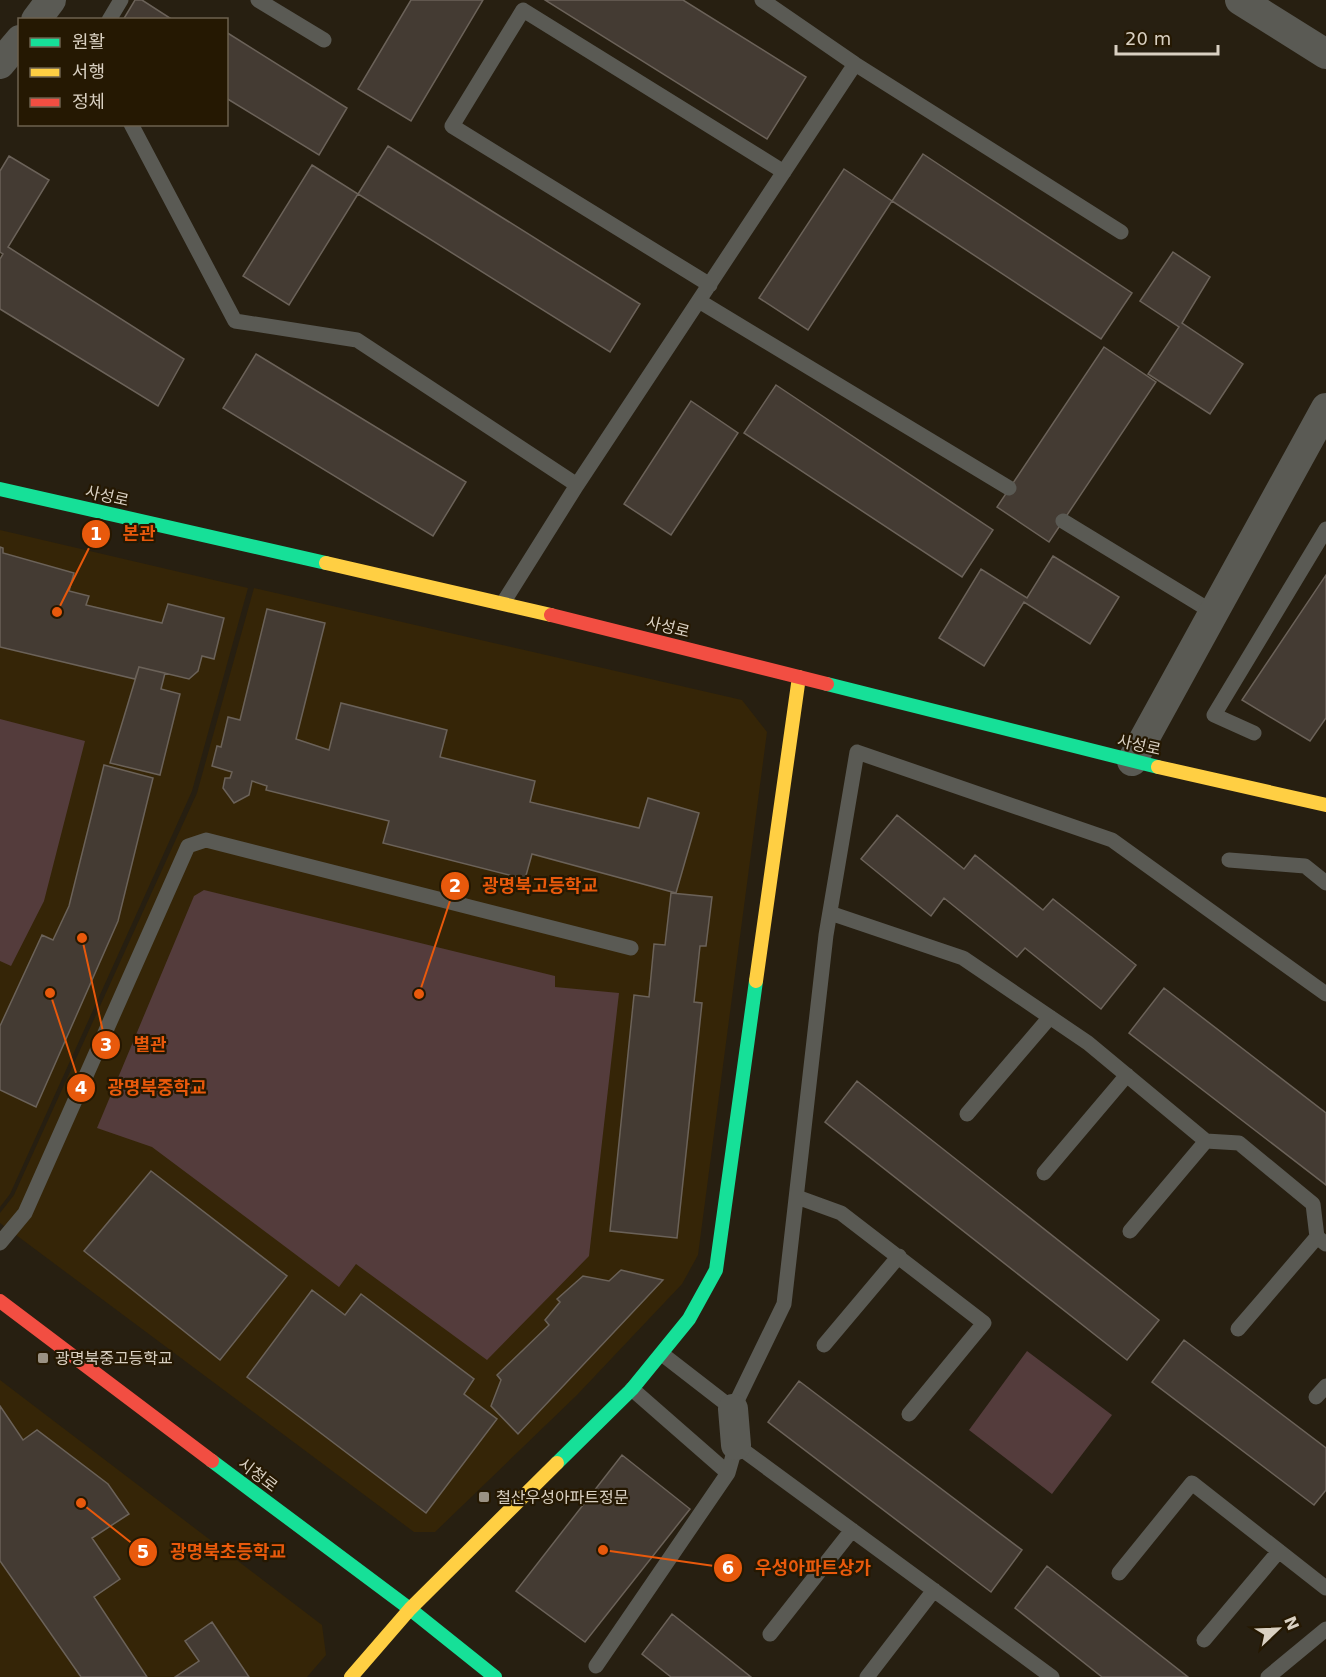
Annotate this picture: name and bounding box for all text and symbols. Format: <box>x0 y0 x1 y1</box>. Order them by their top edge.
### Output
legend <box>18 18 228 126</box>
scale bar <box>1116 18 1218 56</box>
text: 20 m <box>1125 28 1171 49</box>
text: 원활 <box>72 31 105 52</box>
text: 서행 <box>72 61 105 82</box>
text: 정체 <box>72 91 105 112</box>
street label: 사성로 <box>83 482 131 510</box>
callout: 본관 <box>81 516 168 552</box>
text: 1 <box>90 523 102 544</box>
text: 본관 <box>122 523 156 544</box>
street label: 사성로 <box>644 612 692 642</box>
street label: 사성로 <box>1115 731 1163 759</box>
callout: 광명북고등학교 <box>440 868 610 904</box>
text: 2 <box>449 875 461 896</box>
text: 광명북고등학교 <box>482 875 598 896</box>
callout: 별관 <box>91 1027 178 1063</box>
text: 3 <box>100 1034 112 1055</box>
text: 별관 <box>133 1034 167 1055</box>
callout: 광명북중학교 <box>66 1070 219 1106</box>
text: 4 <box>75 1077 87 1098</box>
text: 광명북중학교 <box>107 1077 207 1098</box>
place label: 광명북중고등학교 <box>55 1349 173 1368</box>
marker: 광명북중고등학교 <box>36 1351 50 1365</box>
street label: 시청로 <box>235 1454 282 1496</box>
place label: 철산우성아파트정문 <box>496 1488 629 1507</box>
marker: 철산우성아파트정문 <box>477 1490 491 1504</box>
callout: 광명북초등학교 <box>128 1534 298 1570</box>
text: 5 <box>137 1541 149 1562</box>
text: 광명북초등학교 <box>170 1541 286 1562</box>
callout: 우성아파트상가 <box>713 1550 883 1586</box>
text: 6 <box>722 1557 734 1578</box>
text: 우성아파트상가 <box>755 1557 871 1578</box>
north arrow <box>1248 1599 1308 1659</box>
text: N <box>1280 1613 1303 1633</box>

